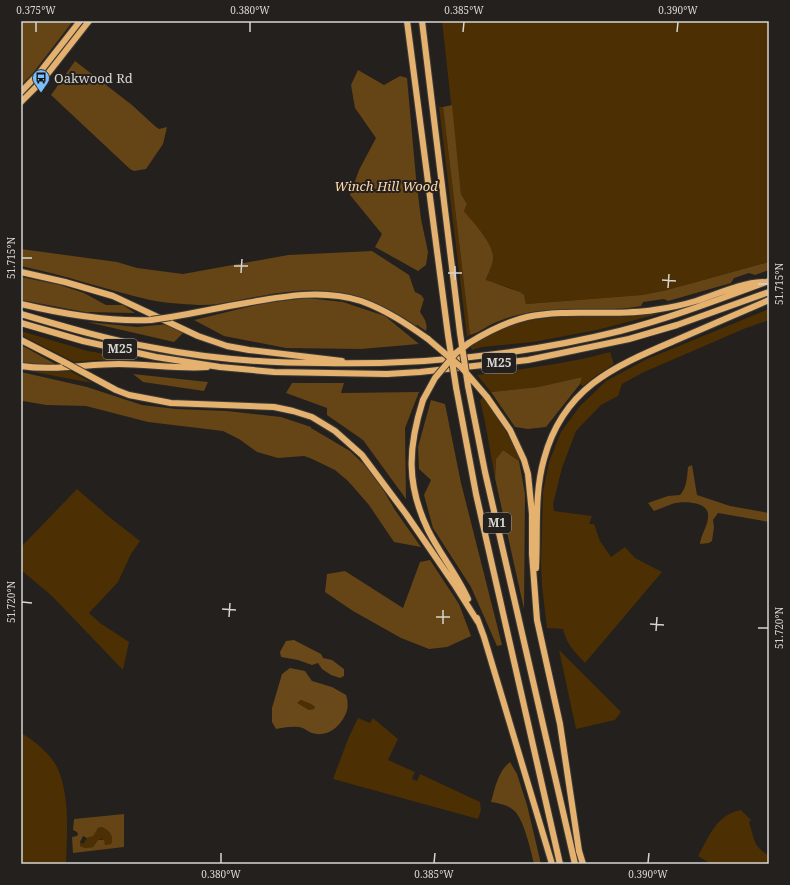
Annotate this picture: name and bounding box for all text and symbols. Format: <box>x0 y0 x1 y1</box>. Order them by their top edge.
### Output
text: 0.375°W <box>16 3 56 17</box>
text: 0.380°W <box>230 3 270 17</box>
text: 0.385°W <box>444 3 484 17</box>
text: 0.390°W <box>658 3 698 17</box>
bus stop icon: Oakwood Rd <box>31 68 51 93</box>
place label: Oakwood Rd <box>54 69 133 87</box>
park label: Winch Hill Wood <box>334 177 438 195</box>
text: 51.715°N <box>4 237 18 279</box>
text: 51.715°N <box>772 263 786 305</box>
road number: M25 <box>103 339 137 359</box>
road number: M25 <box>482 353 516 373</box>
road number: M1 <box>483 513 511 533</box>
text: 51.720°N <box>4 581 18 623</box>
text: 51.720°N <box>772 607 786 649</box>
text: 0.380°W <box>201 867 241 881</box>
text: 0.385°W <box>414 867 454 881</box>
text: 0.390°W <box>628 867 668 881</box>

